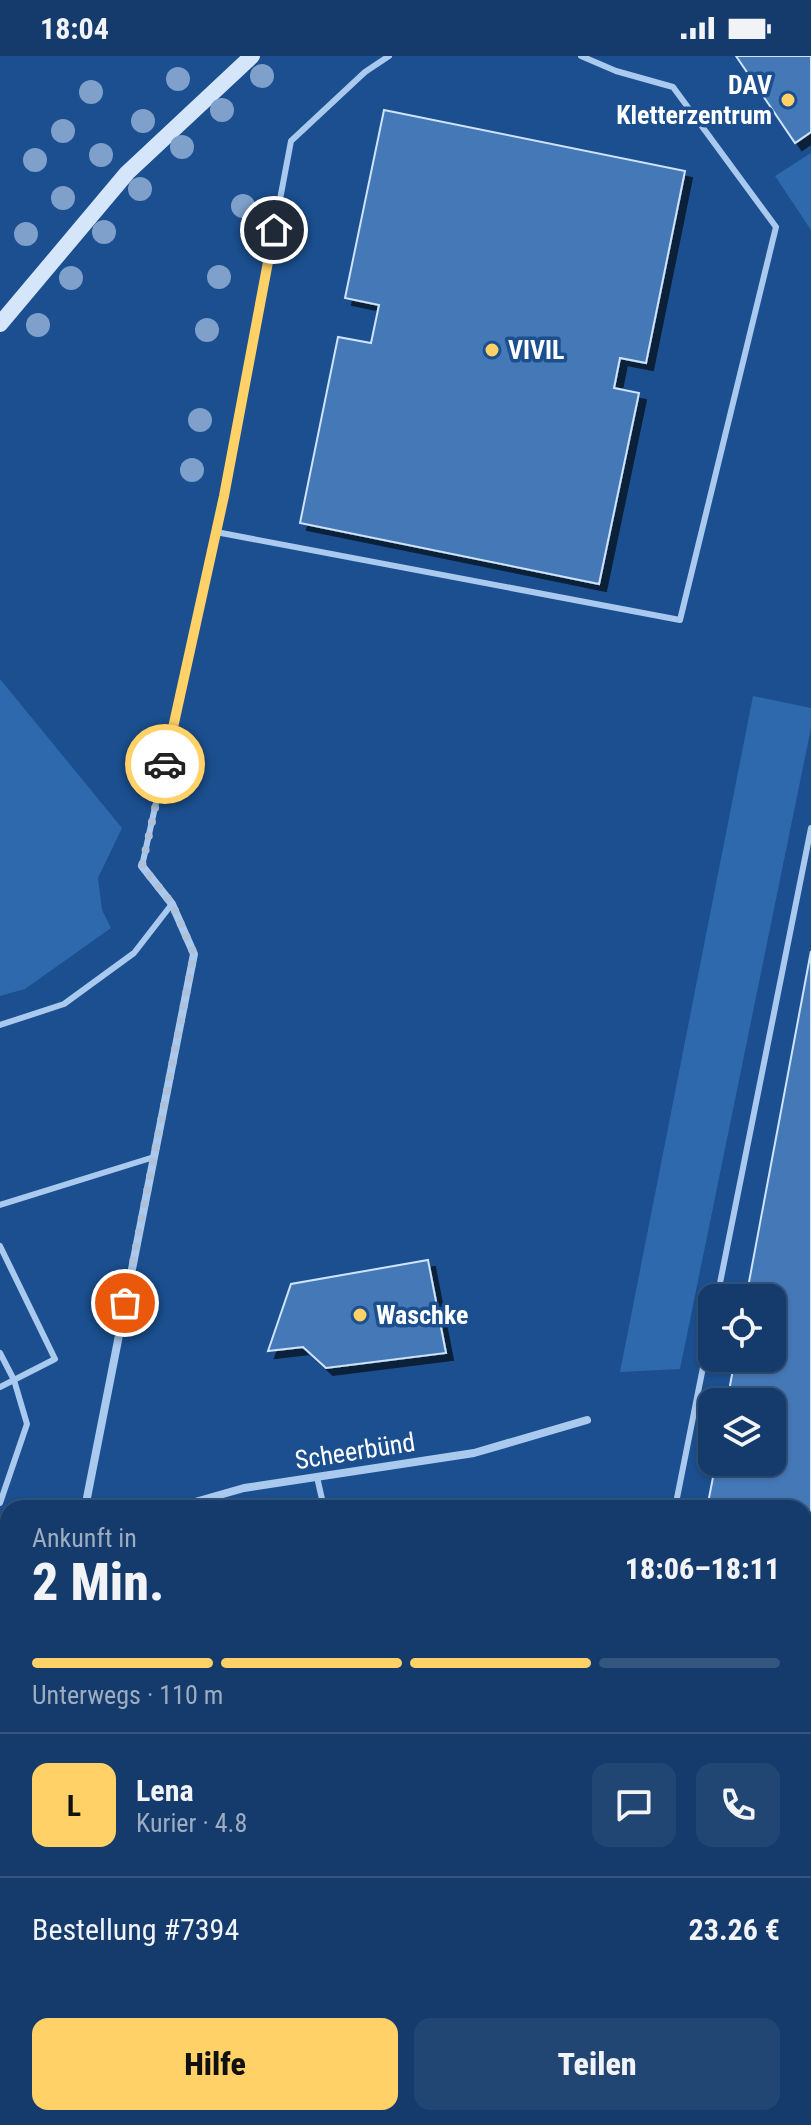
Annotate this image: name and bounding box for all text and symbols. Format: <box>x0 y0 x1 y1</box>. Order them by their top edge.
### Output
text: 18:04 <box>40 11 109 46</box>
place label: DAV Kletterzentrum <box>616 70 772 130</box>
marker: DAV Kletterzentrum <box>779 91 797 109</box>
pin <box>240 196 308 264</box>
icon: home <box>252 208 296 252</box>
place label: VIVIL <box>508 335 565 365</box>
marker: VIVIL <box>483 341 501 359</box>
courier <box>125 724 205 804</box>
icon: car <box>143 742 187 786</box>
pin <box>91 1269 159 1337</box>
icon: bag <box>103 1281 147 1325</box>
map controls <box>698 1284 786 1476</box>
button: locate <box>698 1284 786 1372</box>
place label: Waschke <box>376 1300 469 1330</box>
marker: Waschke <box>351 1306 369 1324</box>
button: layers <box>698 1388 786 1476</box>
street label: Scheerbünd <box>293 1427 417 1475</box>
text: Ankunft in <box>32 1523 137 1553</box>
text: 18:06–18:11 <box>625 1551 780 1586</box>
text: 2 Min. <box>32 1552 164 1613</box>
text: Unterwegs · 110 m <box>32 1680 223 1710</box>
button: chat <box>592 1763 676 1847</box>
button: phone <box>696 1763 780 1847</box>
text: Lena <box>136 1773 194 1808</box>
text: L <box>67 1788 81 1823</box>
text: Kurier · 4.8 <box>136 1808 247 1838</box>
text: Bestellung #7394 <box>32 1912 239 1947</box>
text: 23.26 € <box>689 1912 780 1947</box>
button: Hilfe <box>32 2018 398 2110</box>
button: Teilen <box>414 2018 780 2110</box>

